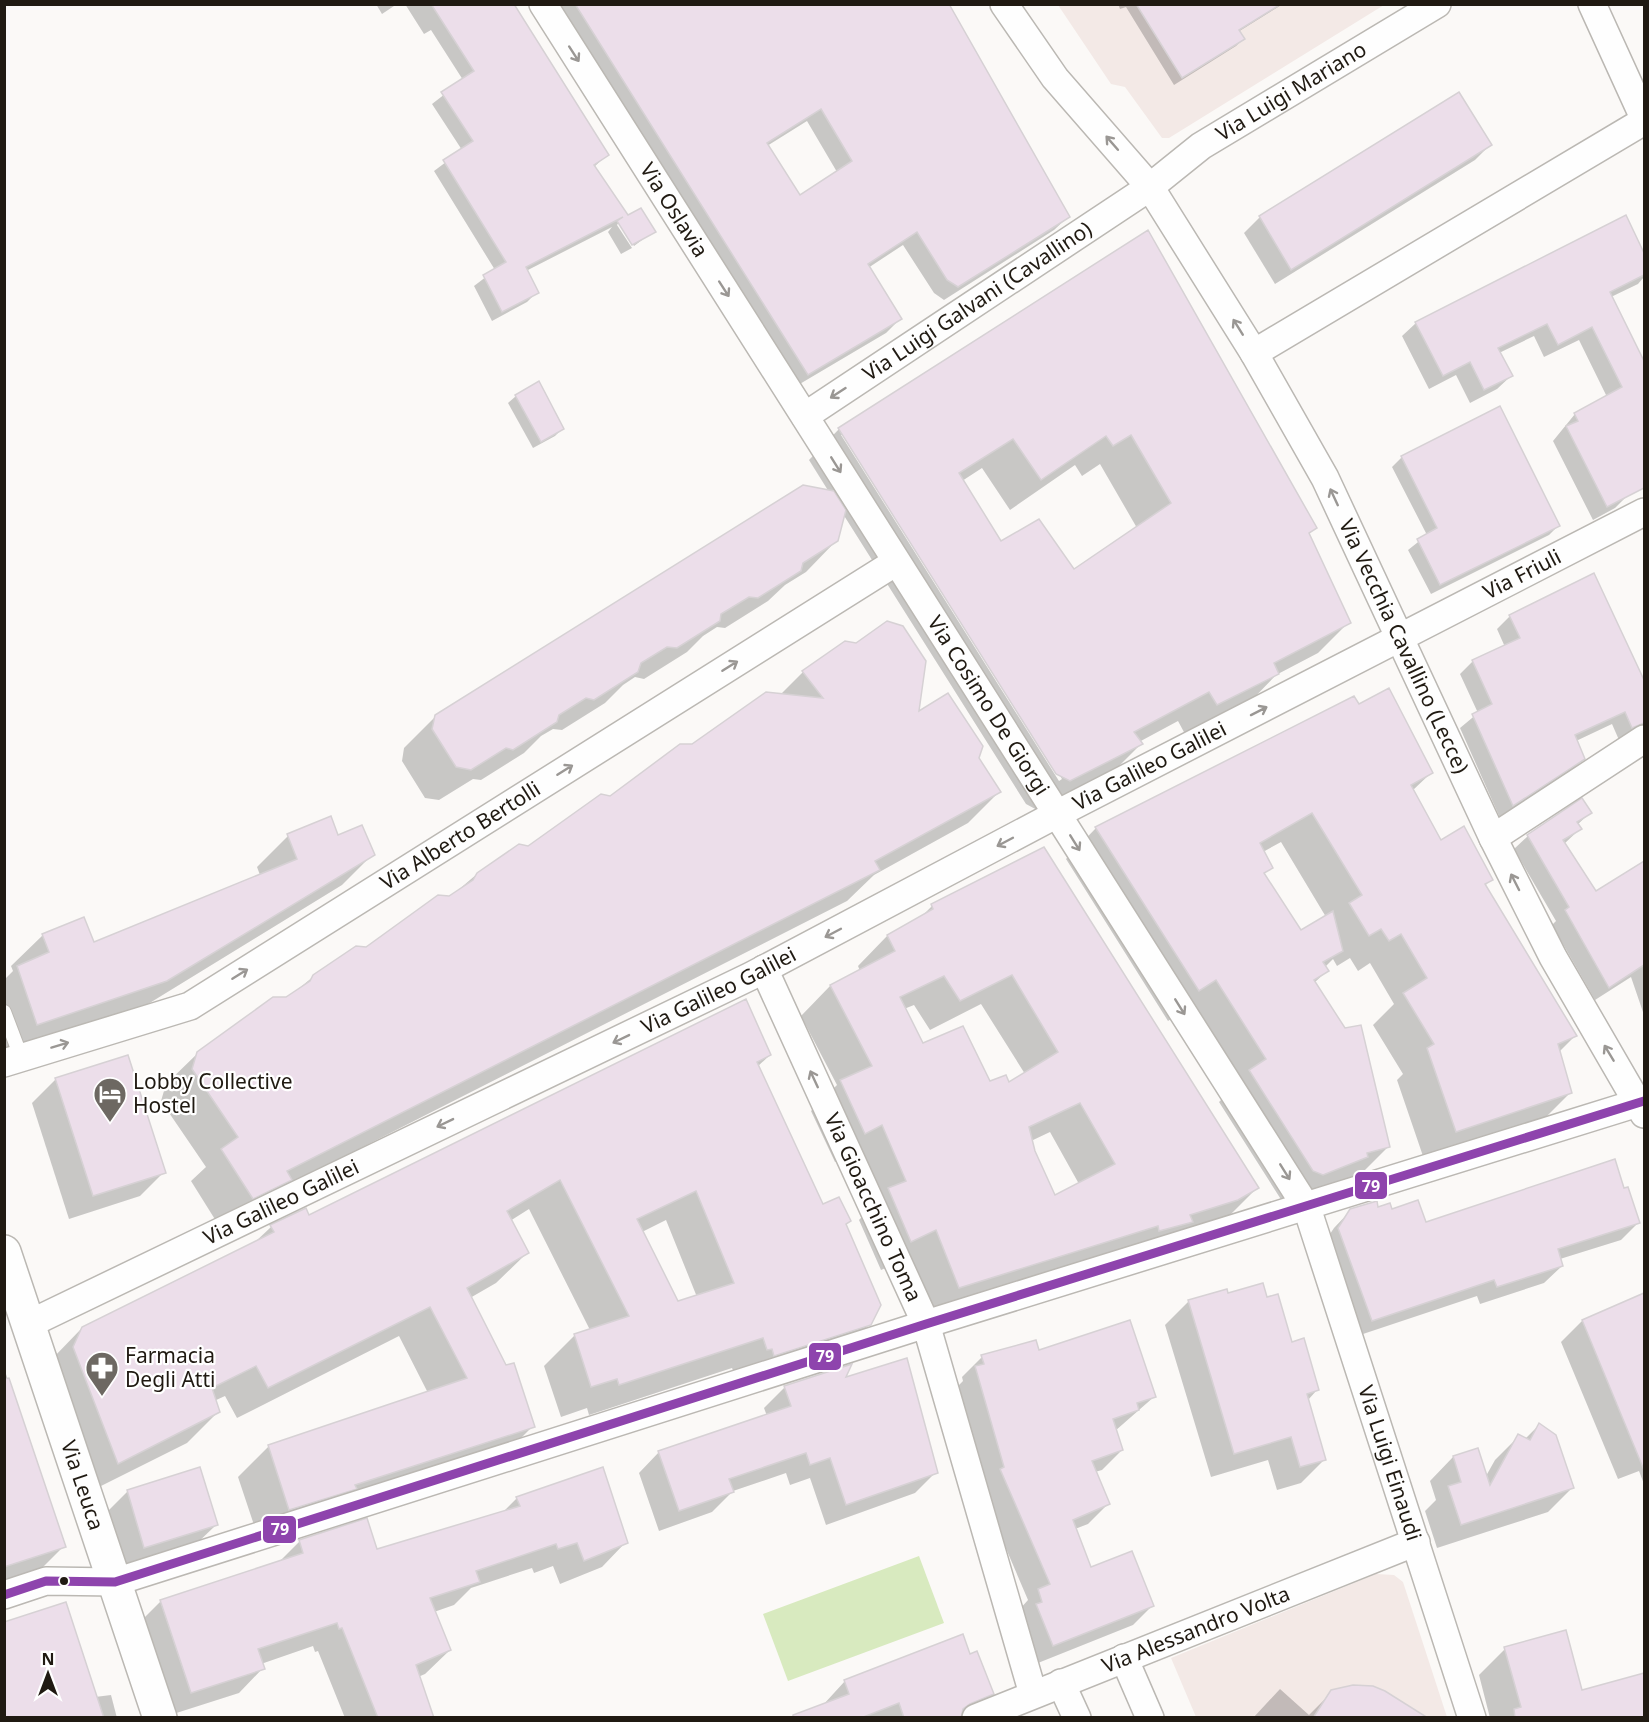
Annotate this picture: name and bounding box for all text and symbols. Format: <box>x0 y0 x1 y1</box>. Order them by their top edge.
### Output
street label: Via Luigi Mariano <box>1210 35 1371 147</box>
one-way arrow <box>569 45 581 62</box>
one-way arrow <box>1105 135 1118 151</box>
street label: Via Oslavia <box>634 157 715 262</box>
street label: Via Luigi Galvani (Cavallino) <box>857 215 1097 387</box>
one-way arrow <box>719 280 731 297</box>
one-way arrow <box>1231 319 1243 336</box>
one-way arrow <box>830 388 847 400</box>
one-way arrow <box>830 456 842 473</box>
one-way arrow <box>1328 488 1339 506</box>
street label: Via Vecchia Cavallino (Lecce) <box>1333 514 1476 778</box>
street label: Via Friuli <box>1478 542 1566 605</box>
street label: Via Cosimo De Giorgi <box>922 610 1056 800</box>
one-way arrow <box>721 660 738 672</box>
one-way arrow <box>1250 705 1268 717</box>
street label: Via Galileo Galilei <box>1068 714 1231 817</box>
one-way arrow <box>556 763 573 775</box>
street label: Via Alberto Bertolli <box>374 774 545 896</box>
one-way arrow <box>1069 834 1081 850</box>
one-way arrow <box>997 837 1015 848</box>
one-way arrow <box>1509 874 1520 892</box>
one-way arrow <box>825 927 842 939</box>
street label: Via Galileo Galilei <box>636 940 801 1040</box>
one-way arrow <box>231 968 248 980</box>
one-way arrow <box>1174 998 1186 1015</box>
one-way arrow <box>613 1034 631 1045</box>
one-way arrow <box>50 1039 69 1050</box>
one-way arrow <box>1603 1045 1615 1062</box>
place label: Lobby Collective Hostel <box>133 1067 293 1119</box>
one-way arrow <box>808 1071 820 1089</box>
hotel icon: Lobby Collective Hostel <box>92 1076 128 1123</box>
street label: Via Gioacchino Toma <box>818 1108 929 1306</box>
one-way arrow <box>437 1118 455 1130</box>
street label: Via Galileo Galilei <box>198 1152 363 1251</box>
one-way arrow <box>1278 1163 1291 1180</box>
line badge: 79 <box>1354 1171 1388 1200</box>
text: 79 <box>1362 1175 1380 1197</box>
place label: Farmacia Degli Atti <box>125 1341 215 1393</box>
line badge: 79 <box>808 1342 842 1371</box>
text: 79 <box>816 1345 834 1367</box>
pharmacy icon: Farmacia Degli Atti <box>84 1350 120 1397</box>
street label: Via Luigi Einaudi <box>1352 1381 1429 1544</box>
street label: Via Leuca <box>55 1436 111 1534</box>
line badge: 79 <box>262 1515 297 1544</box>
text: 79 <box>271 1518 289 1540</box>
unlabelled marker <box>58 1575 70 1587</box>
street label: Via Alessandro Volta <box>1098 1579 1294 1679</box>
north arrow <box>18 1644 78 1704</box>
text: N <box>41 1648 55 1670</box>

